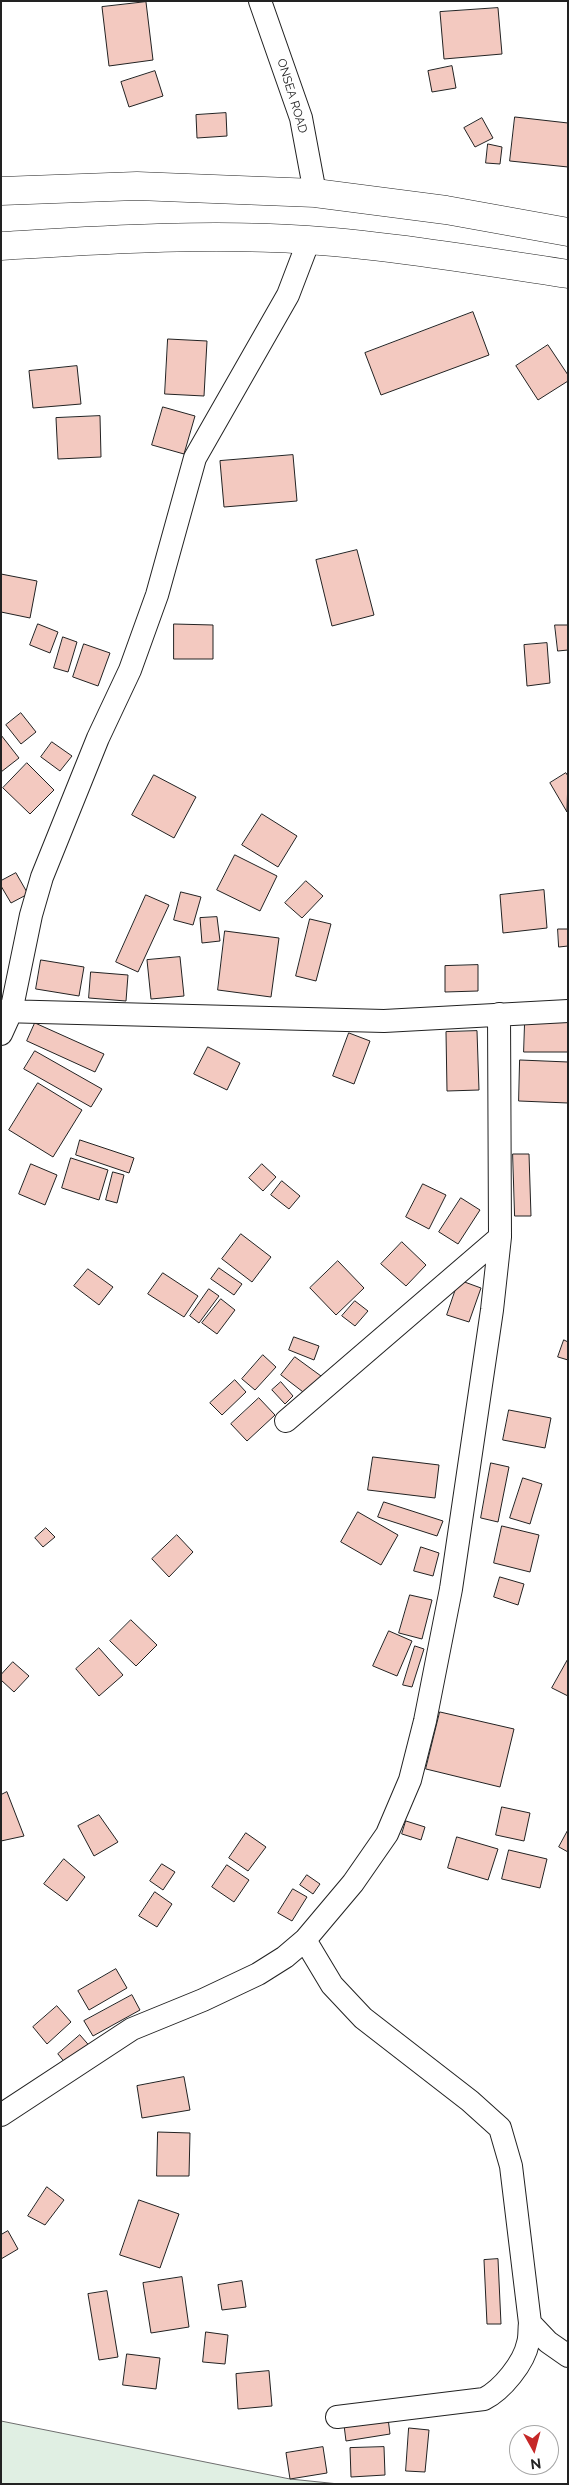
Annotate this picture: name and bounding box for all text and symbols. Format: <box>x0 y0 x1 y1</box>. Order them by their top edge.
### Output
street label: ONSEA ROAD <box>274 57 310 135</box>
north arrow <box>509 2425 559 2475</box>
text: N <box>529 2455 542 2472</box>

